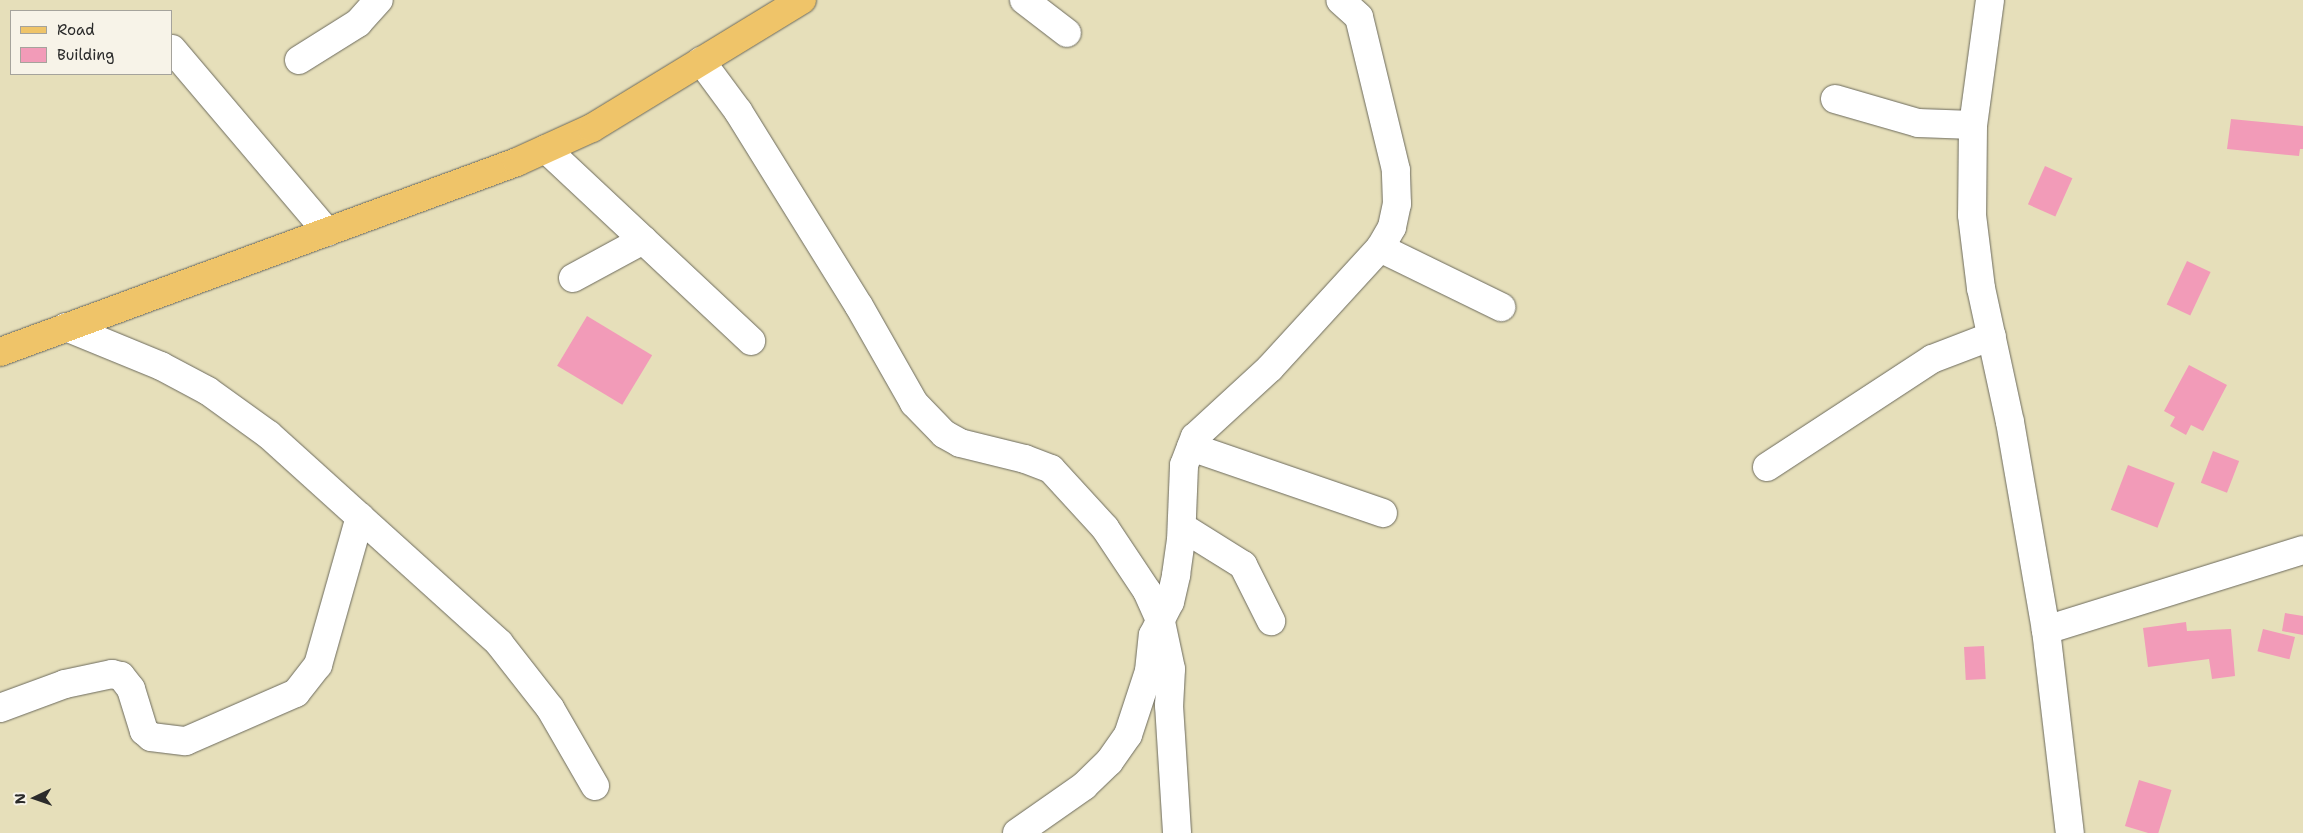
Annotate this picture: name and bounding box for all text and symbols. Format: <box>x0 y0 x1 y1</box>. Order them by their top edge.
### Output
legend <box>10 10 172 75</box>
text: Road <box>57 20 95 40</box>
text: Building <box>57 45 114 65</box>
north arrow <box>10 773 60 823</box>
text: N <box>11 793 29 805</box>

